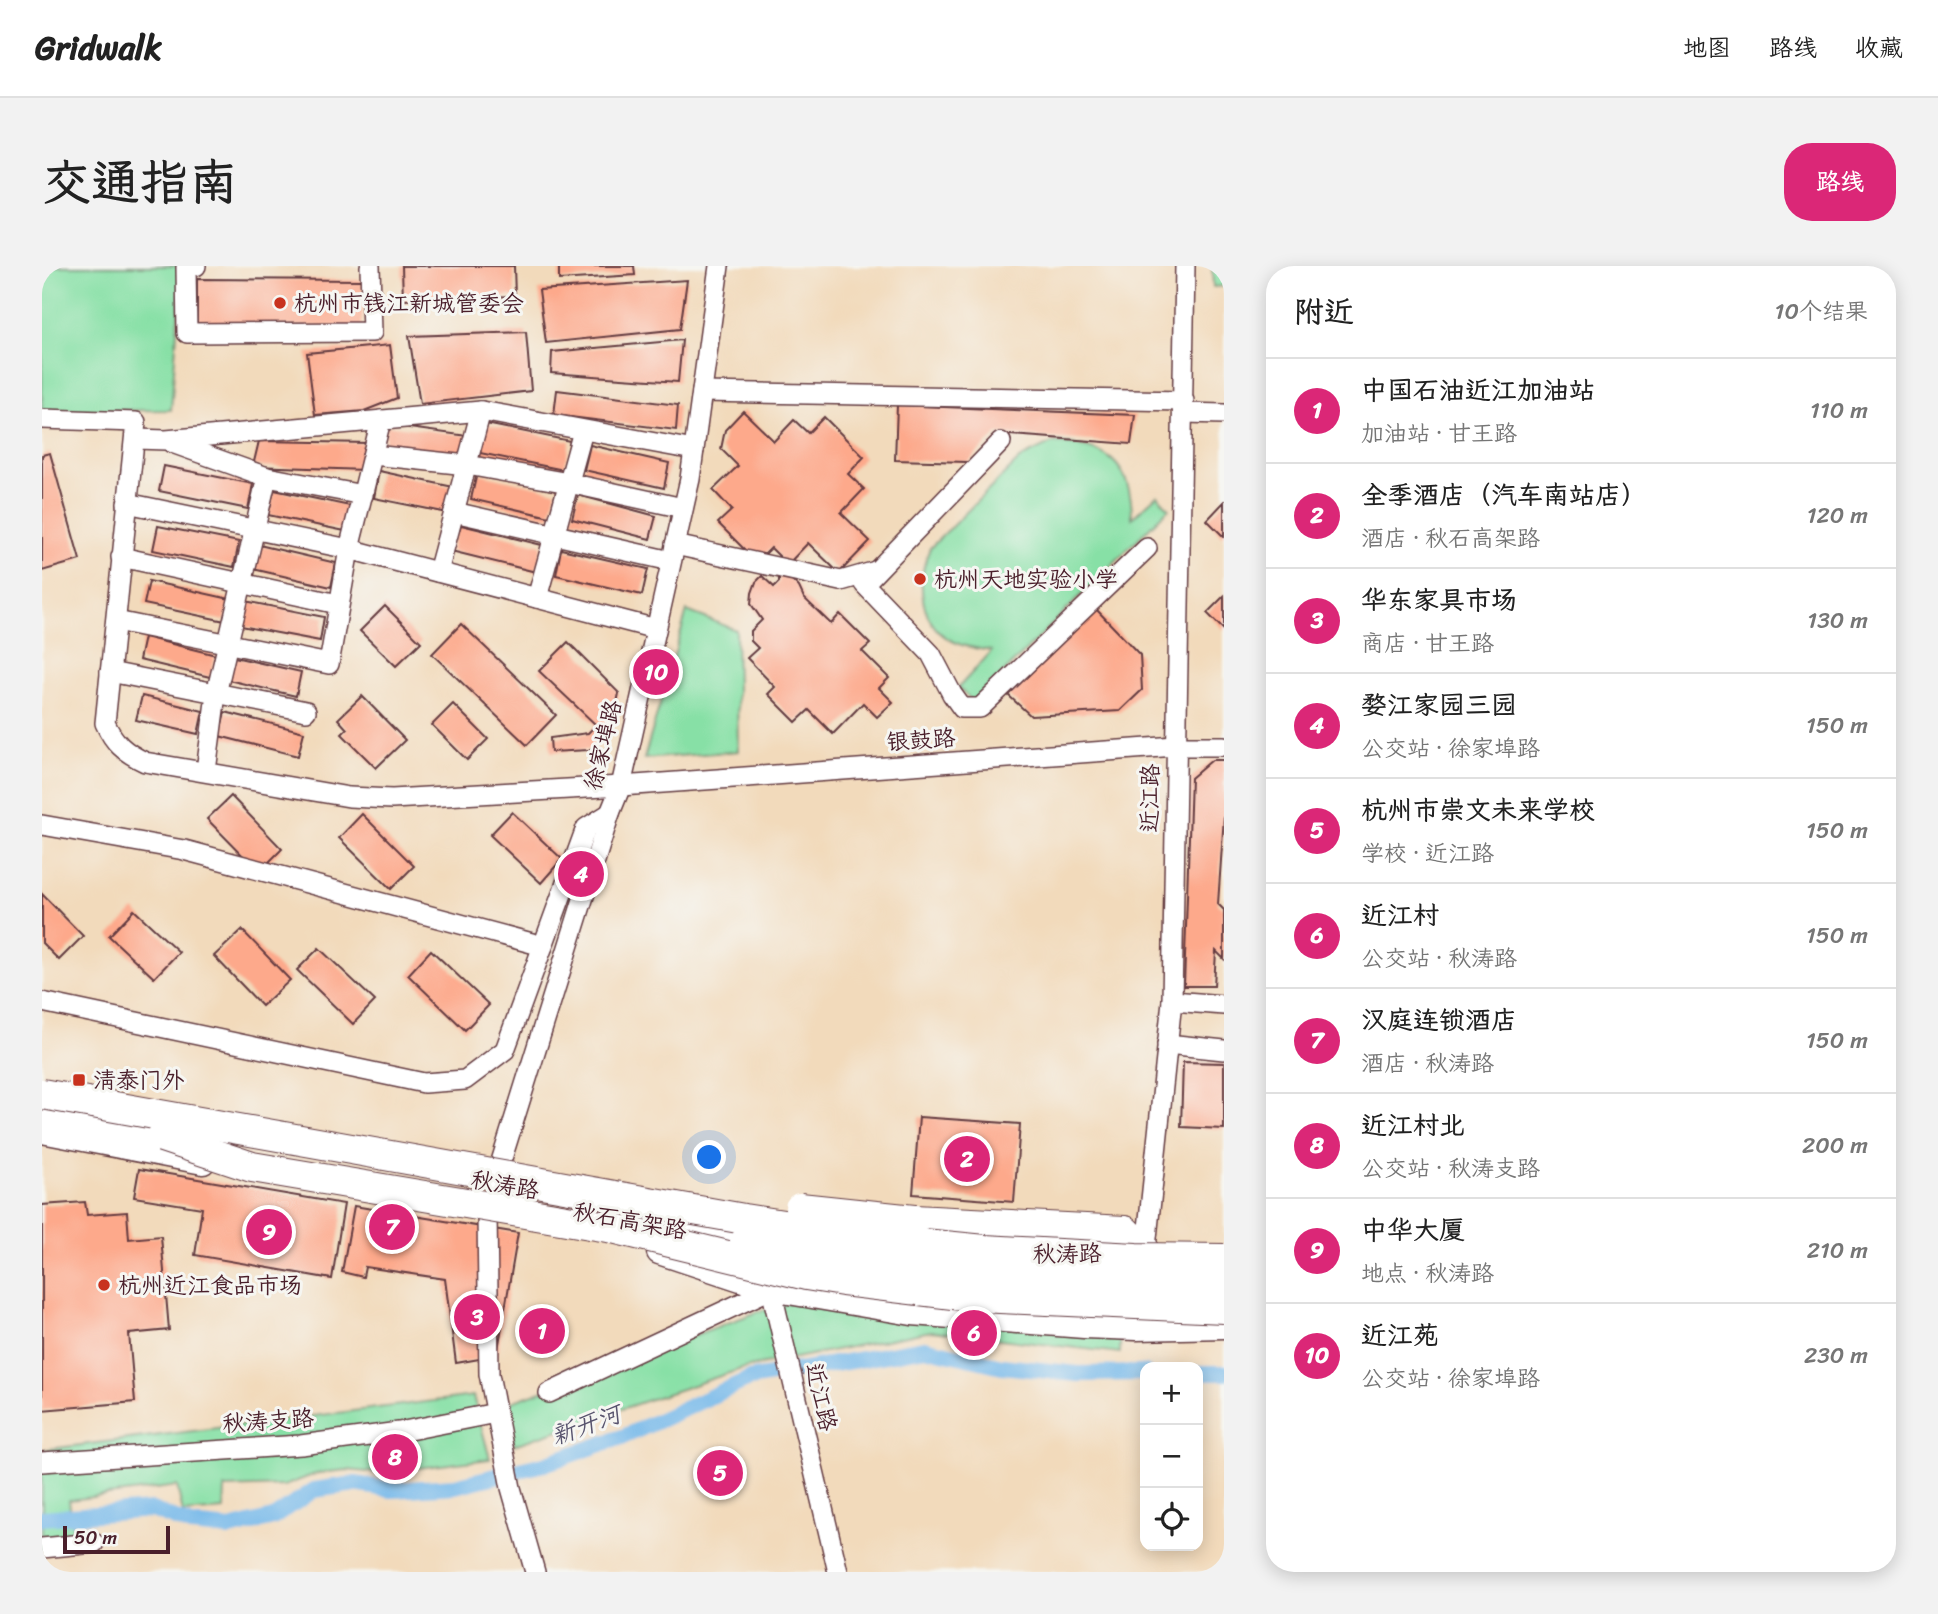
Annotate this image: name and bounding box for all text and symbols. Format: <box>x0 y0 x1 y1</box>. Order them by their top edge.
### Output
text: Gridwalk <box>35 19 162 77</box>
text: 地图 <box>1683 27 1731 69</box>
text: 路线 <box>1769 27 1817 69</box>
text: 收藏 <box>1855 27 1903 69</box>
text: 交通指南 <box>42 139 238 226</box>
button: 路线 <box>1784 143 1896 221</box>
place label: 杭州市钱江新城管委会 <box>294 283 524 324</box>
text: 附近 <box>1294 285 1354 339</box>
text: 10个结果 <box>1775 291 1868 332</box>
marker: 杭州市钱江新城管委会 <box>272 295 288 311</box>
text: 中国石油近江加油站 <box>1361 367 1595 413</box>
text: 1 <box>1312 390 1322 431</box>
text: 110 m <box>1810 390 1868 431</box>
text: 加油站 · 甘王路 <box>1361 413 1517 454</box>
text: 全季酒店（汽车南站店） <box>1361 472 1647 518</box>
text: 2 <box>1310 495 1324 536</box>
text: 120 m <box>1807 495 1868 536</box>
text: 酒店 · 秋石高架路 <box>1361 518 1540 559</box>
place label: 杭州天地实验小学 <box>934 559 1118 600</box>
marker: 杭州天地实验小学 <box>912 571 928 587</box>
text: 华东家具市场 <box>1361 577 1517 623</box>
text: 3 <box>1311 600 1323 641</box>
text: 130 m <box>1807 600 1868 641</box>
text: 商店 · 甘王路 <box>1361 623 1494 664</box>
pin: 10 <box>633 646 679 698</box>
text: 婺江家园三园 <box>1361 682 1517 728</box>
street label: 徐家埠路 <box>572 695 634 795</box>
text: 4 <box>1310 705 1324 746</box>
text: 150 m <box>1806 705 1868 746</box>
street label: 银鼓路 <box>885 717 957 763</box>
text: 公交站 · 徐家埠路 <box>1361 728 1540 769</box>
street label: 近江路 <box>1129 763 1171 833</box>
text: 杭州市崇文未来学校 <box>1361 787 1595 833</box>
text: 5 <box>1310 810 1324 851</box>
text: 150 m <box>1806 810 1868 851</box>
text: 学校 · 近江路 <box>1361 833 1494 874</box>
pin: 4 <box>558 848 604 900</box>
text: 近江村 <box>1361 892 1439 938</box>
text: 6 <box>1310 915 1324 956</box>
text: 150 m <box>1806 915 1868 956</box>
text: 公交站 · 秋涛路 <box>1361 938 1517 979</box>
text: 汉庭连锁酒店 <box>1361 997 1517 1043</box>
text: 7 <box>1310 1020 1324 1061</box>
text: 150 m <box>1806 1020 1868 1061</box>
text: 酒店 · 秋涛路 <box>1361 1043 1494 1084</box>
place label: 清泰门外 <box>93 1060 185 1101</box>
marker: 清泰门外 <box>71 1072 87 1088</box>
text: 近江村北 <box>1361 1102 1465 1148</box>
text: 8 <box>1310 1125 1324 1166</box>
text: 200 m <box>1802 1125 1868 1166</box>
pin: 2 <box>944 1133 990 1185</box>
your location <box>692 1140 726 1174</box>
text: 公交站 · 秋涛支路 <box>1361 1148 1540 1189</box>
street label: 秋涛路 <box>467 1159 543 1211</box>
street label: 秋石高架路 <box>570 1191 690 1251</box>
pin: 7 <box>369 1201 415 1253</box>
pin: 9 <box>246 1206 292 1258</box>
text: 中华大厦 <box>1361 1207 1465 1253</box>
text: 9 <box>1310 1230 1324 1271</box>
text: 210 m <box>1807 1230 1868 1271</box>
street label: 秋涛路 <box>1032 1233 1102 1275</box>
text: 地点 · 秋涛路 <box>1361 1253 1494 1294</box>
place label: 杭州近江食品市场 <box>118 1265 302 1306</box>
marker: 杭州近江食品市场 <box>96 1277 112 1293</box>
pin: 3 <box>454 1291 500 1343</box>
pin: 1 <box>519 1305 565 1357</box>
pin: 6 <box>951 1307 997 1359</box>
text: 近江苑 <box>1361 1312 1439 1358</box>
text: 10 <box>1305 1335 1329 1376</box>
text: 230 m <box>1804 1335 1868 1376</box>
text: 公交站 · 徐家埠路 <box>1361 1358 1540 1399</box>
street label: 近江路 <box>793 1359 849 1435</box>
map controls <box>1140 1362 1203 1551</box>
button: + <box>1140 1362 1203 1425</box>
water label: 新开河 <box>545 1392 631 1457</box>
street label: 秋涛支路 <box>221 1397 315 1445</box>
button: − <box>1140 1425 1203 1488</box>
pin: 8 <box>372 1431 418 1483</box>
pin: 5 <box>697 1447 743 1499</box>
button: locate <box>1140 1488 1203 1551</box>
text: 50 m <box>74 1521 117 1554</box>
scale bar <box>63 1523 170 1555</box>

